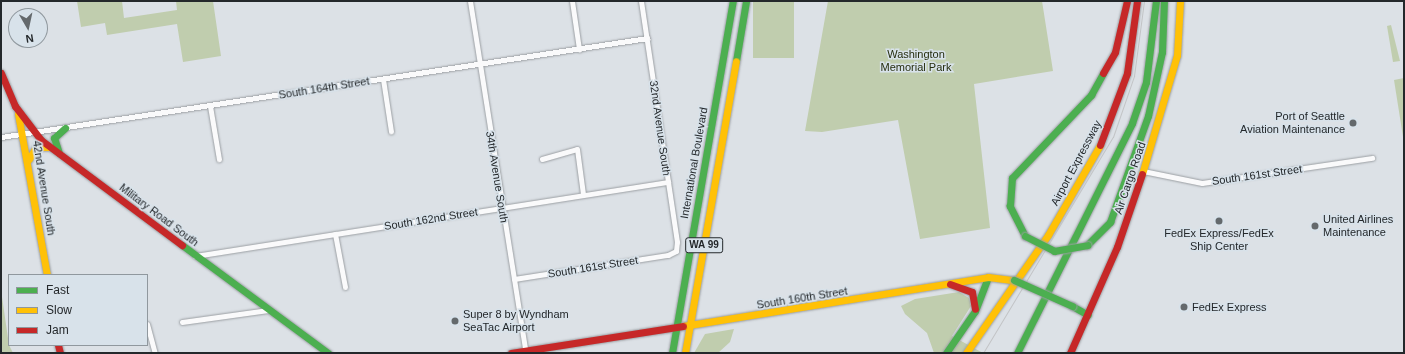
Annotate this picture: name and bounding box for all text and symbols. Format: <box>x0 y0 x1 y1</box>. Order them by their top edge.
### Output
north arrow <box>8 8 48 48</box>
text: N <box>25 32 35 45</box>
park label: Washington Memorial Park <box>881 48 951 74</box>
street label: South 164th Street <box>278 74 370 102</box>
street label: 32nd Avenue South <box>647 79 673 177</box>
street label: International Boulevard <box>678 106 710 220</box>
place label: Port of Seattle Aviation Maintenance <box>1240 110 1345 136</box>
street label: Airport Expressway <box>1048 118 1104 208</box>
marker: Port of Seattle Aviation Maintenance <box>1348 118 1358 128</box>
street label: 34th Avenue South <box>483 130 511 224</box>
street label: 42nd Avenue South <box>30 139 58 237</box>
street label: Air Cargo Road <box>1111 140 1149 216</box>
street label: South 161st Street <box>1211 162 1303 188</box>
street label: Military Road South <box>117 181 201 249</box>
street label: South 162nd Street <box>383 205 479 233</box>
place label: United Airlines Maintenance <box>1323 213 1394 239</box>
marker: FedEx Express/FedEx Ship Center <box>1214 216 1224 226</box>
marker: United Airlines Maintenance <box>1310 221 1320 231</box>
place label: FedEx Express/FedEx Ship Center <box>1164 227 1274 253</box>
road number: WA 99 <box>684 237 724 253</box>
street label: South 161st Street <box>547 253 639 281</box>
legend <box>8 274 148 346</box>
text: Fast <box>46 283 69 297</box>
street label: South 160th Street <box>756 284 848 312</box>
place label: FedEx Express <box>1192 300 1267 314</box>
marker: FedEx Express <box>1179 302 1189 312</box>
text: Slow <box>46 303 72 317</box>
place label: Super 8 by Wyndham SeaTac Airport <box>463 308 569 334</box>
marker: Super 8 by Wyndham SeaTac Airport <box>450 316 460 326</box>
text: Jam <box>46 323 69 337</box>

